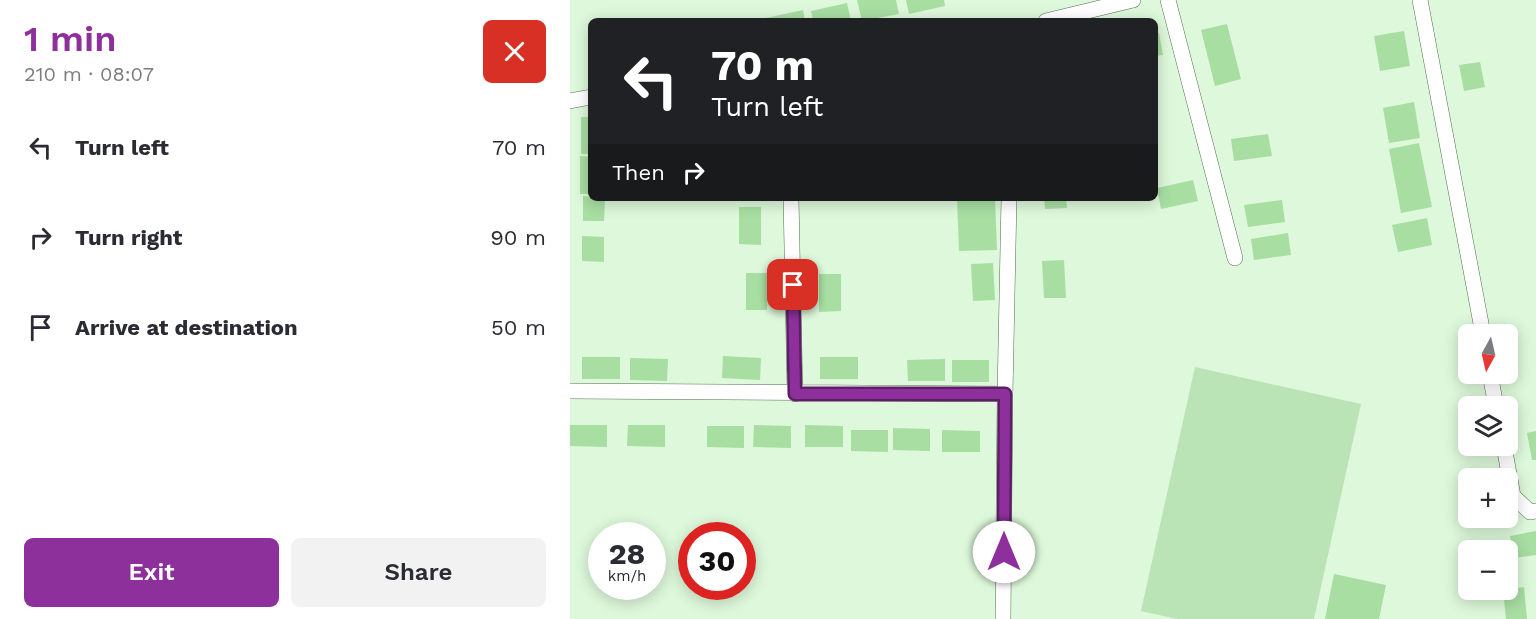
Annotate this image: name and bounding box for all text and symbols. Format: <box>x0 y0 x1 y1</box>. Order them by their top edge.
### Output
text: 1 min <box>24 18 116 60</box>
button: close <box>483 20 546 83</box>
text: 70 m <box>711 41 814 90</box>
icon: left <box>612 42 690 120</box>
text: 210 m · 08:07 <box>24 62 154 86</box>
text: Turn left <box>711 91 823 123</box>
icon: left <box>24 131 57 164</box>
text: Turn left <box>75 135 169 160</box>
text: 70 m <box>492 135 546 160</box>
icon: right <box>677 156 710 189</box>
text: Then <box>612 160 665 185</box>
icon: right <box>24 221 57 254</box>
text: Turn right <box>75 225 182 250</box>
text: 90 m <box>490 225 546 250</box>
pin <box>767 259 818 310</box>
icon: arrive <box>776 268 809 301</box>
icon: arrive <box>24 311 57 344</box>
text: Arrive at destination <box>75 315 298 340</box>
text: 50 m <box>491 315 546 340</box>
north arrow <box>1458 324 1518 384</box>
map controls <box>1458 324 1518 600</box>
button: layers <box>1458 396 1518 456</box>
button: + <box>1458 468 1518 528</box>
position arrow <box>972 520 1036 584</box>
speed limit sign: 30 <box>678 522 756 600</box>
text: 28 <box>609 536 645 571</box>
button: Exit <box>24 538 279 607</box>
button: Share <box>291 538 546 607</box>
button: − <box>1458 540 1518 600</box>
text: km/h <box>608 567 646 585</box>

